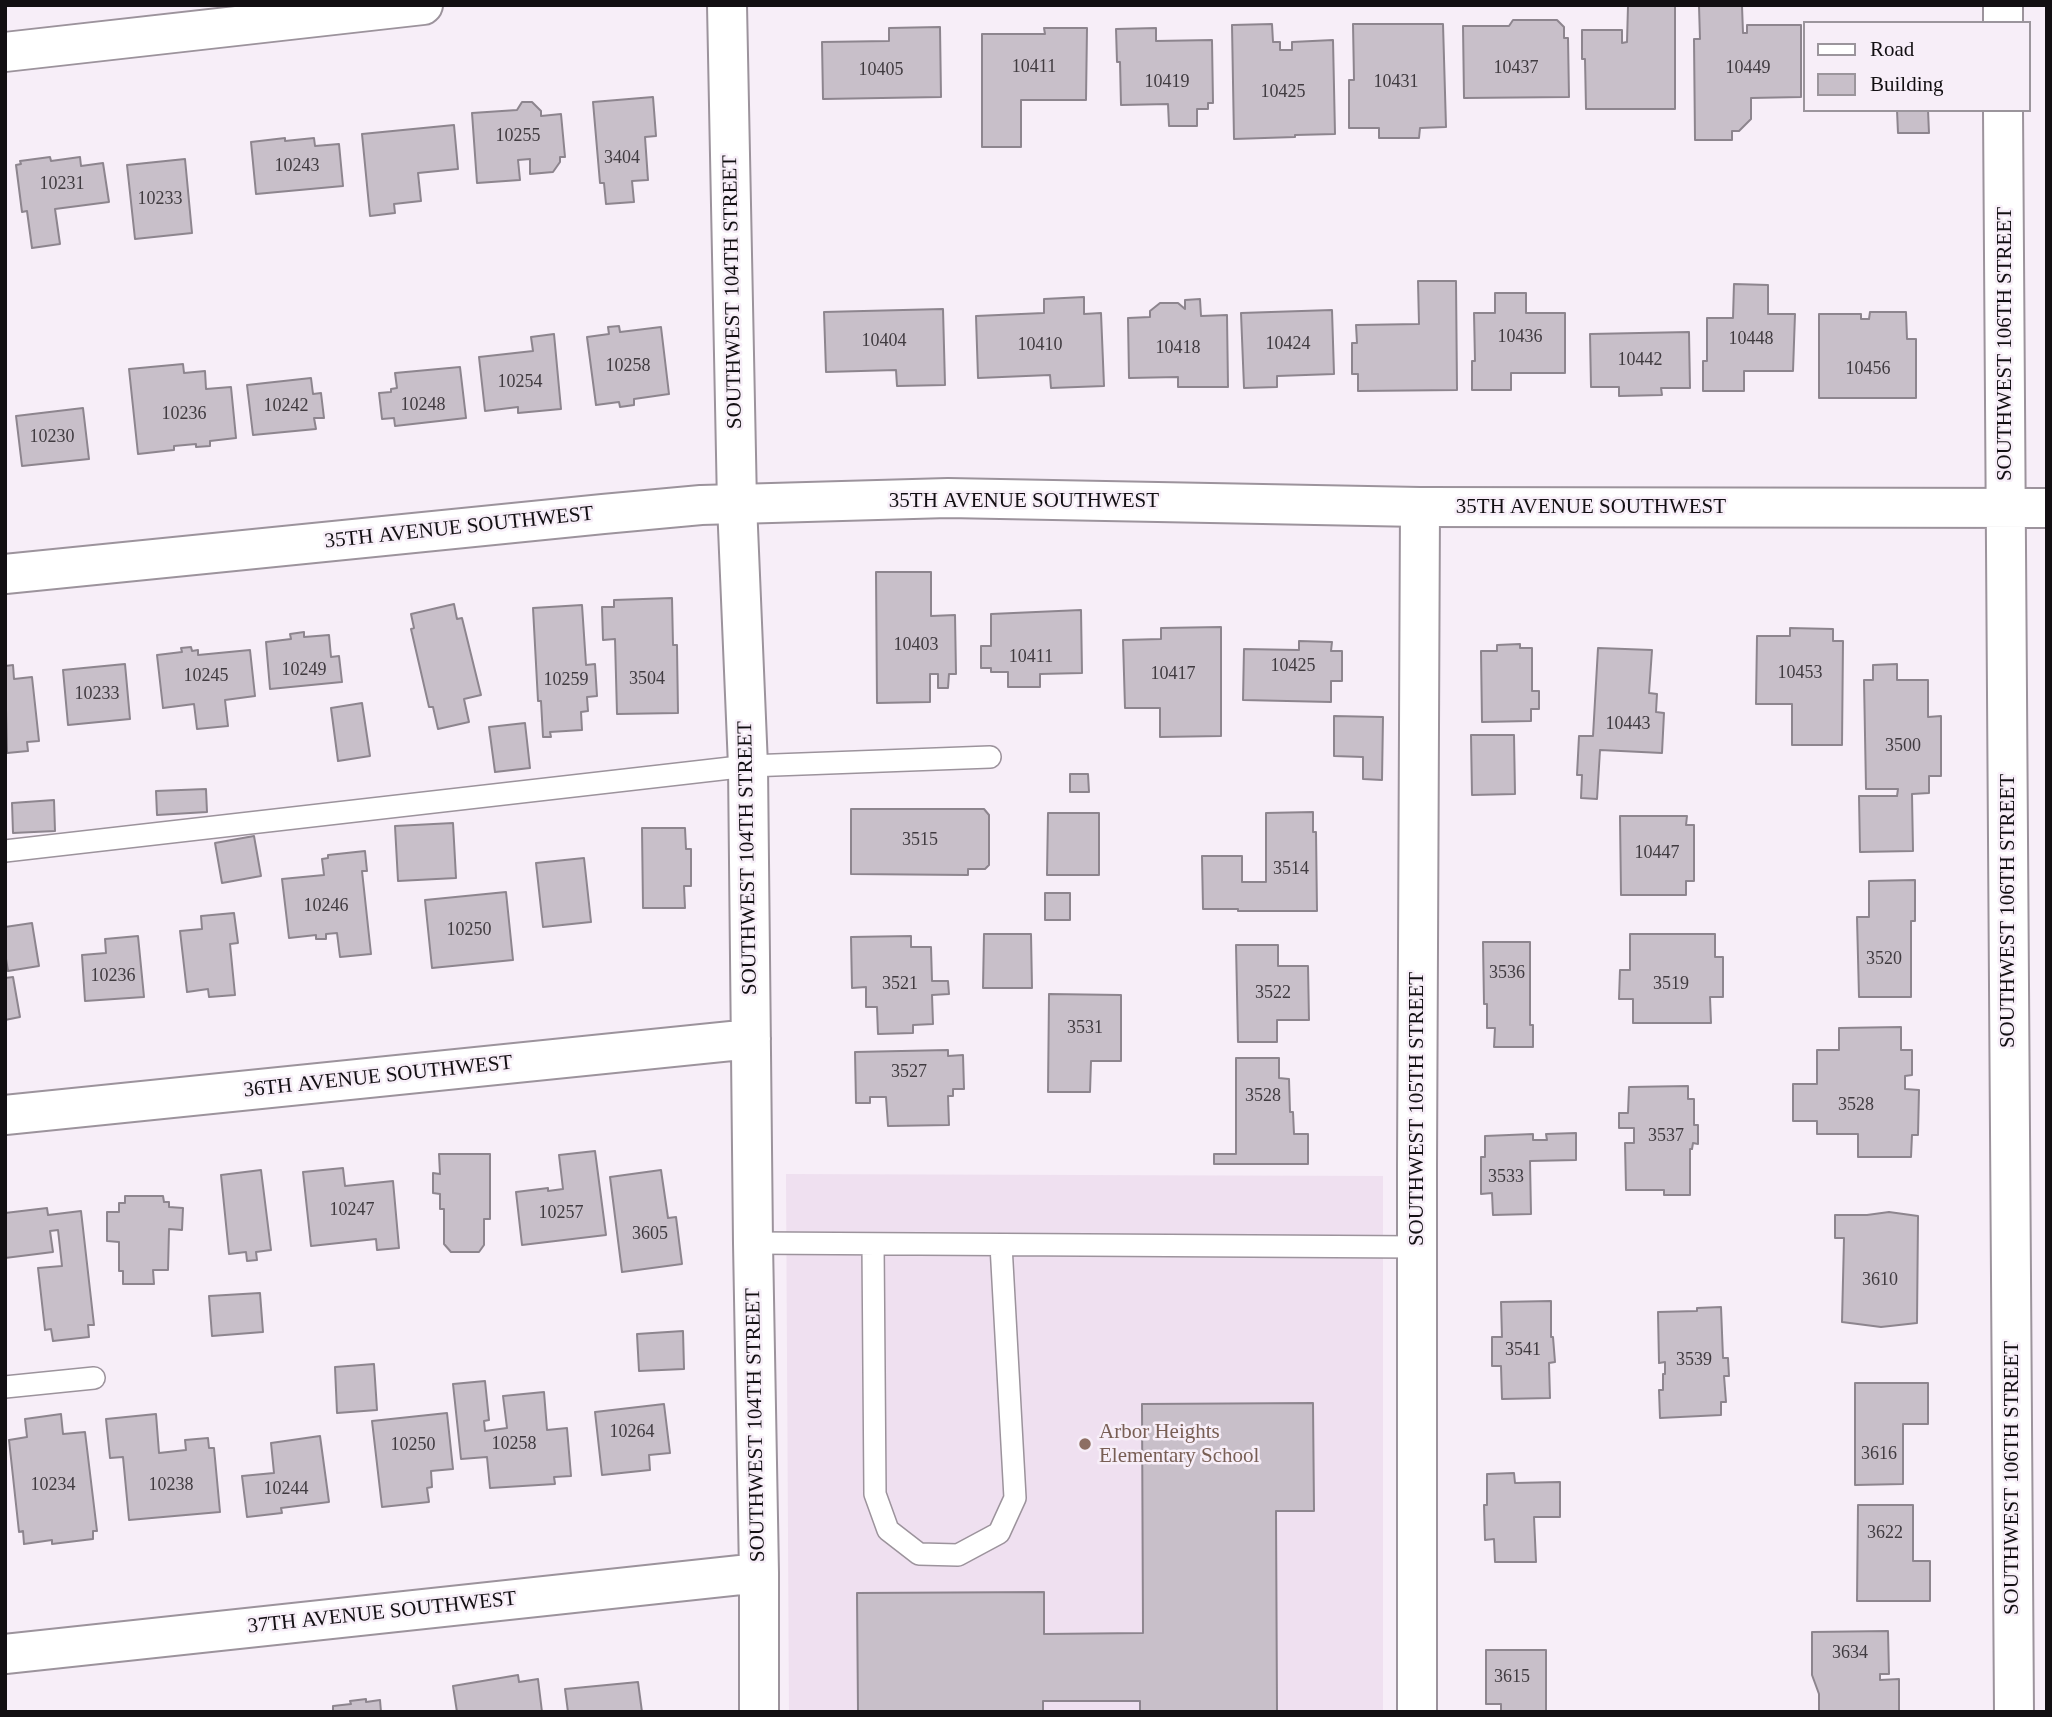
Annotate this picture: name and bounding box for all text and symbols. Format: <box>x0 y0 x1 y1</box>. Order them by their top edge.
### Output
legend <box>1804 21 2031 112</box>
text: Road <box>1870 37 1914 61</box>
house number: 10411 <box>1012 56 1056 78</box>
house number: 10437 <box>1494 57 1539 79</box>
house number: 10449 <box>1726 57 1770 79</box>
house number: 10405 <box>859 59 904 81</box>
house number: 10419 <box>1144 71 1190 93</box>
house number: 10431 <box>1373 71 1418 93</box>
text: Building <box>1870 72 1944 96</box>
house number: 10425 <box>1260 81 1306 103</box>
house number: 10255 <box>496 125 540 147</box>
house number: 3404 <box>604 147 640 169</box>
house number: 10243 <box>274 155 320 177</box>
street label: SOUTHWEST 104TH STREET <box>718 155 748 429</box>
house number: 10231 <box>40 173 85 195</box>
house number: 10233 <box>138 188 182 210</box>
street label: SOUTHWEST 106TH STREET <box>1992 207 2018 481</box>
house number: 10436 <box>1498 326 1542 348</box>
house number: 10448 <box>1728 328 1774 350</box>
house number: 10404 <box>862 330 906 352</box>
house number: 10424 <box>1266 333 1310 355</box>
house number: 10410 <box>1018 334 1063 356</box>
house number: 10418 <box>1156 337 1200 359</box>
house number: 10442 <box>1618 349 1662 371</box>
house number: 10258 <box>606 355 650 377</box>
house number: 10456 <box>1845 358 1890 380</box>
house number: 10254 <box>498 371 542 393</box>
house number: 10248 <box>400 394 446 416</box>
house number: 10242 <box>264 395 308 417</box>
house number: 10236 <box>162 403 206 425</box>
house number: 10230 <box>30 426 74 448</box>
street label: 35TH AVENUE SOUTHWEST <box>889 488 1159 514</box>
street label: 35TH AVENUE SOUTHWEST <box>1456 494 1726 520</box>
street label: 35TH AVENUE SOUTHWEST <box>323 501 595 555</box>
house number: 10403 <box>894 634 939 656</box>
house number: 10411 <box>1009 646 1053 668</box>
house number: 10425 <box>1270 655 1316 677</box>
house number: 10249 <box>282 659 326 681</box>
house number: 10453 <box>1778 662 1823 684</box>
house number: 10417 <box>1150 663 1196 685</box>
house number: 10245 <box>183 665 228 687</box>
house number: 3504 <box>629 668 665 690</box>
house number: 10259 <box>544 669 588 691</box>
house number: 10233 <box>74 683 120 705</box>
house number: 10443 <box>1606 713 1651 735</box>
street label: SOUTHWEST 104TH STREET <box>733 721 763 995</box>
house number: 3500 <box>1885 735 1921 757</box>
street label: SOUTHWEST 106TH STREET <box>1995 774 2021 1048</box>
house number: 3515 <box>902 829 938 851</box>
house number: 10447 <box>1634 842 1680 864</box>
house number: 3514 <box>1273 858 1309 880</box>
house number: 10246 <box>304 895 348 917</box>
house number: 10250 <box>446 919 491 941</box>
house number: 3520 <box>1866 948 1902 970</box>
house number: 3536 <box>1489 962 1525 984</box>
house number: 10236 <box>90 965 136 987</box>
street label: SOUTHWEST 105TH STREET <box>1404 972 1430 1246</box>
house number: 3521 <box>882 973 918 995</box>
house number: 3519 <box>1653 973 1689 995</box>
house number: 3522 <box>1255 982 1291 1004</box>
house number: 3531 <box>1067 1017 1103 1039</box>
street label: 36TH AVENUE SOUTHWEST <box>242 1050 514 1104</box>
house number: 3527 <box>891 1061 927 1083</box>
house number: 3528 <box>1245 1085 1281 1107</box>
house number: 3528 <box>1838 1094 1874 1116</box>
house number: 3537 <box>1648 1125 1684 1147</box>
house number: 3533 <box>1488 1166 1524 1188</box>
house number: 10247 <box>330 1199 374 1221</box>
house number: 10257 <box>538 1202 583 1224</box>
house number: 3605 <box>632 1223 668 1245</box>
house number: 3610 <box>1862 1269 1898 1291</box>
street label: SOUTHWEST 104TH STREET <box>741 1288 771 1562</box>
house number: 3541 <box>1505 1339 1541 1361</box>
street label: SOUTHWEST 106TH STREET <box>1999 1341 2025 1615</box>
house number: 3539 <box>1676 1349 1712 1371</box>
place label: Arbor Heights Elementary School <box>1099 1419 1259 1469</box>
house number: 10264 <box>610 1421 654 1443</box>
house number: 10258 <box>492 1433 536 1455</box>
house number: 10250 <box>390 1434 436 1456</box>
marker: Arbor Heights Elementary School <box>1077 1436 1093 1452</box>
house number: 3616 <box>1861 1443 1897 1465</box>
house number: 10234 <box>30 1474 76 1496</box>
house number: 10238 <box>148 1474 194 1496</box>
house number: 10244 <box>264 1478 308 1500</box>
house number: 3622 <box>1867 1522 1903 1544</box>
street label: 37TH AVENUE SOUTHWEST <box>246 1586 518 1640</box>
house number: 3634 <box>1832 1642 1868 1664</box>
house number: 3615 <box>1494 1666 1530 1688</box>

